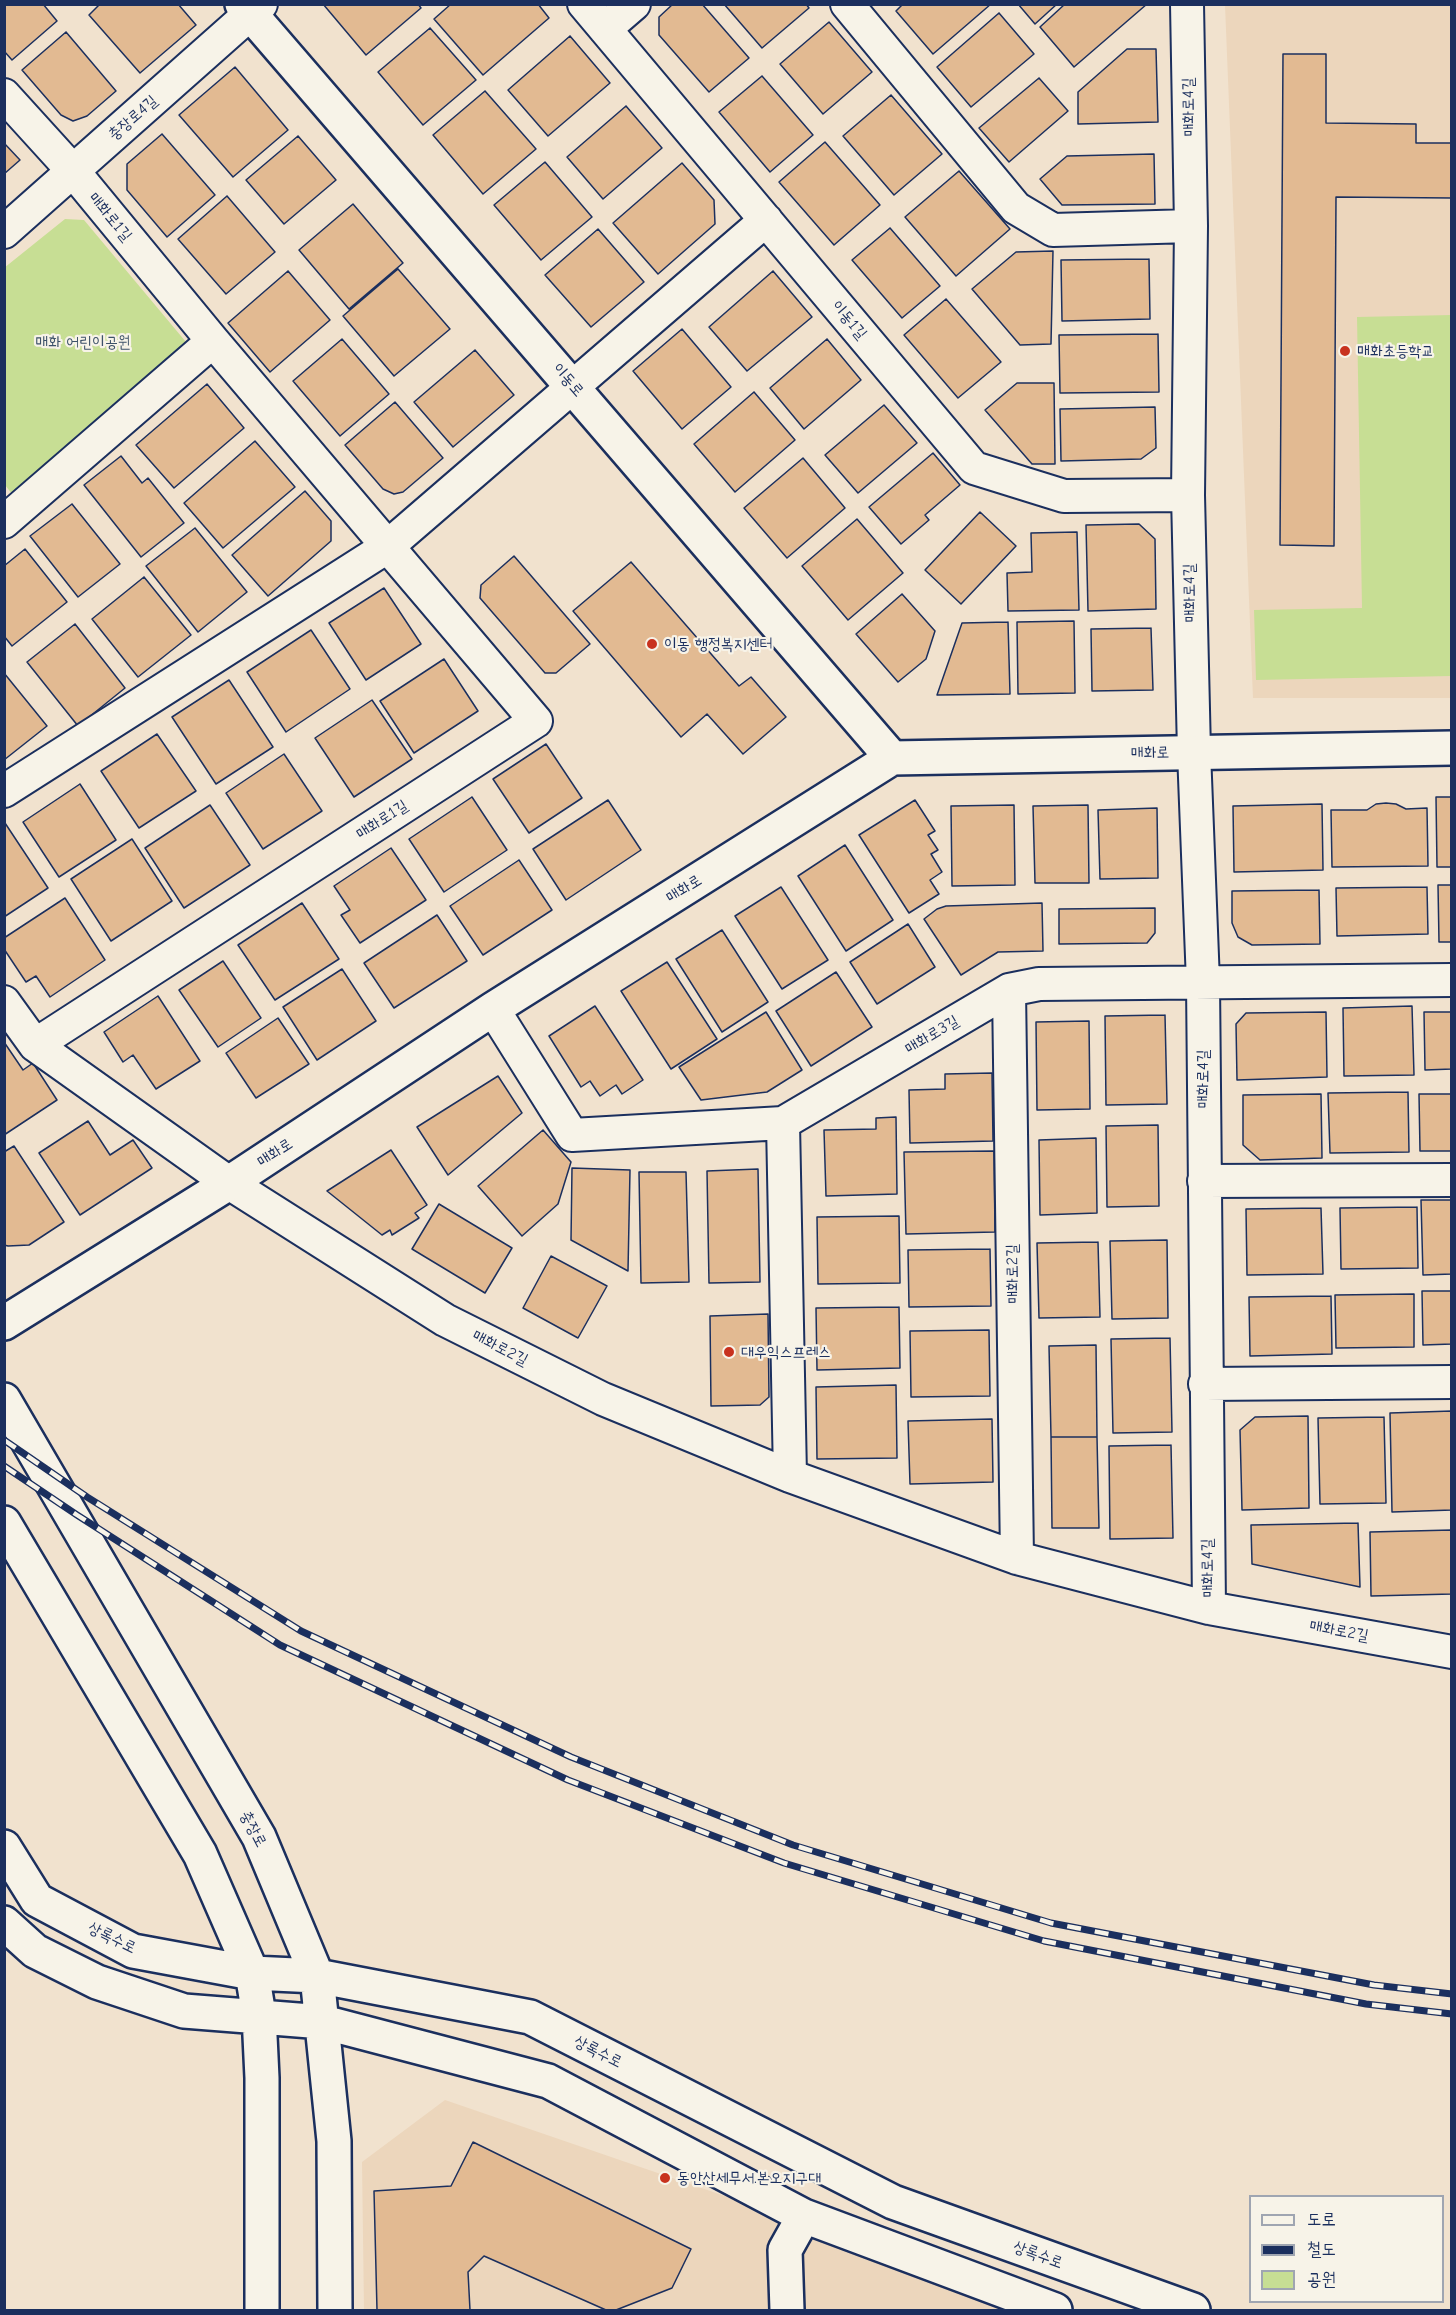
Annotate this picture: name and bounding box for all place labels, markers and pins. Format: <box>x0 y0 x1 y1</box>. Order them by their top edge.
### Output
place label: 매화초등학교 <box>1357 341 1434 361</box>
marker: 매화초등학교 <box>1338 344 1352 358</box>
place label: 이동 행정복지센터 <box>664 634 772 654</box>
marker: 이동 행정복지센터 <box>645 637 659 651</box>
place label: 대우익스프레스 <box>741 1342 831 1362</box>
marker: 대우익스프레스 <box>722 1345 736 1359</box>
place label: 동안산세무서.본오지구대 <box>677 2168 821 2188</box>
marker: 동안산세무서.본오지구대 <box>658 2171 672 2185</box>

